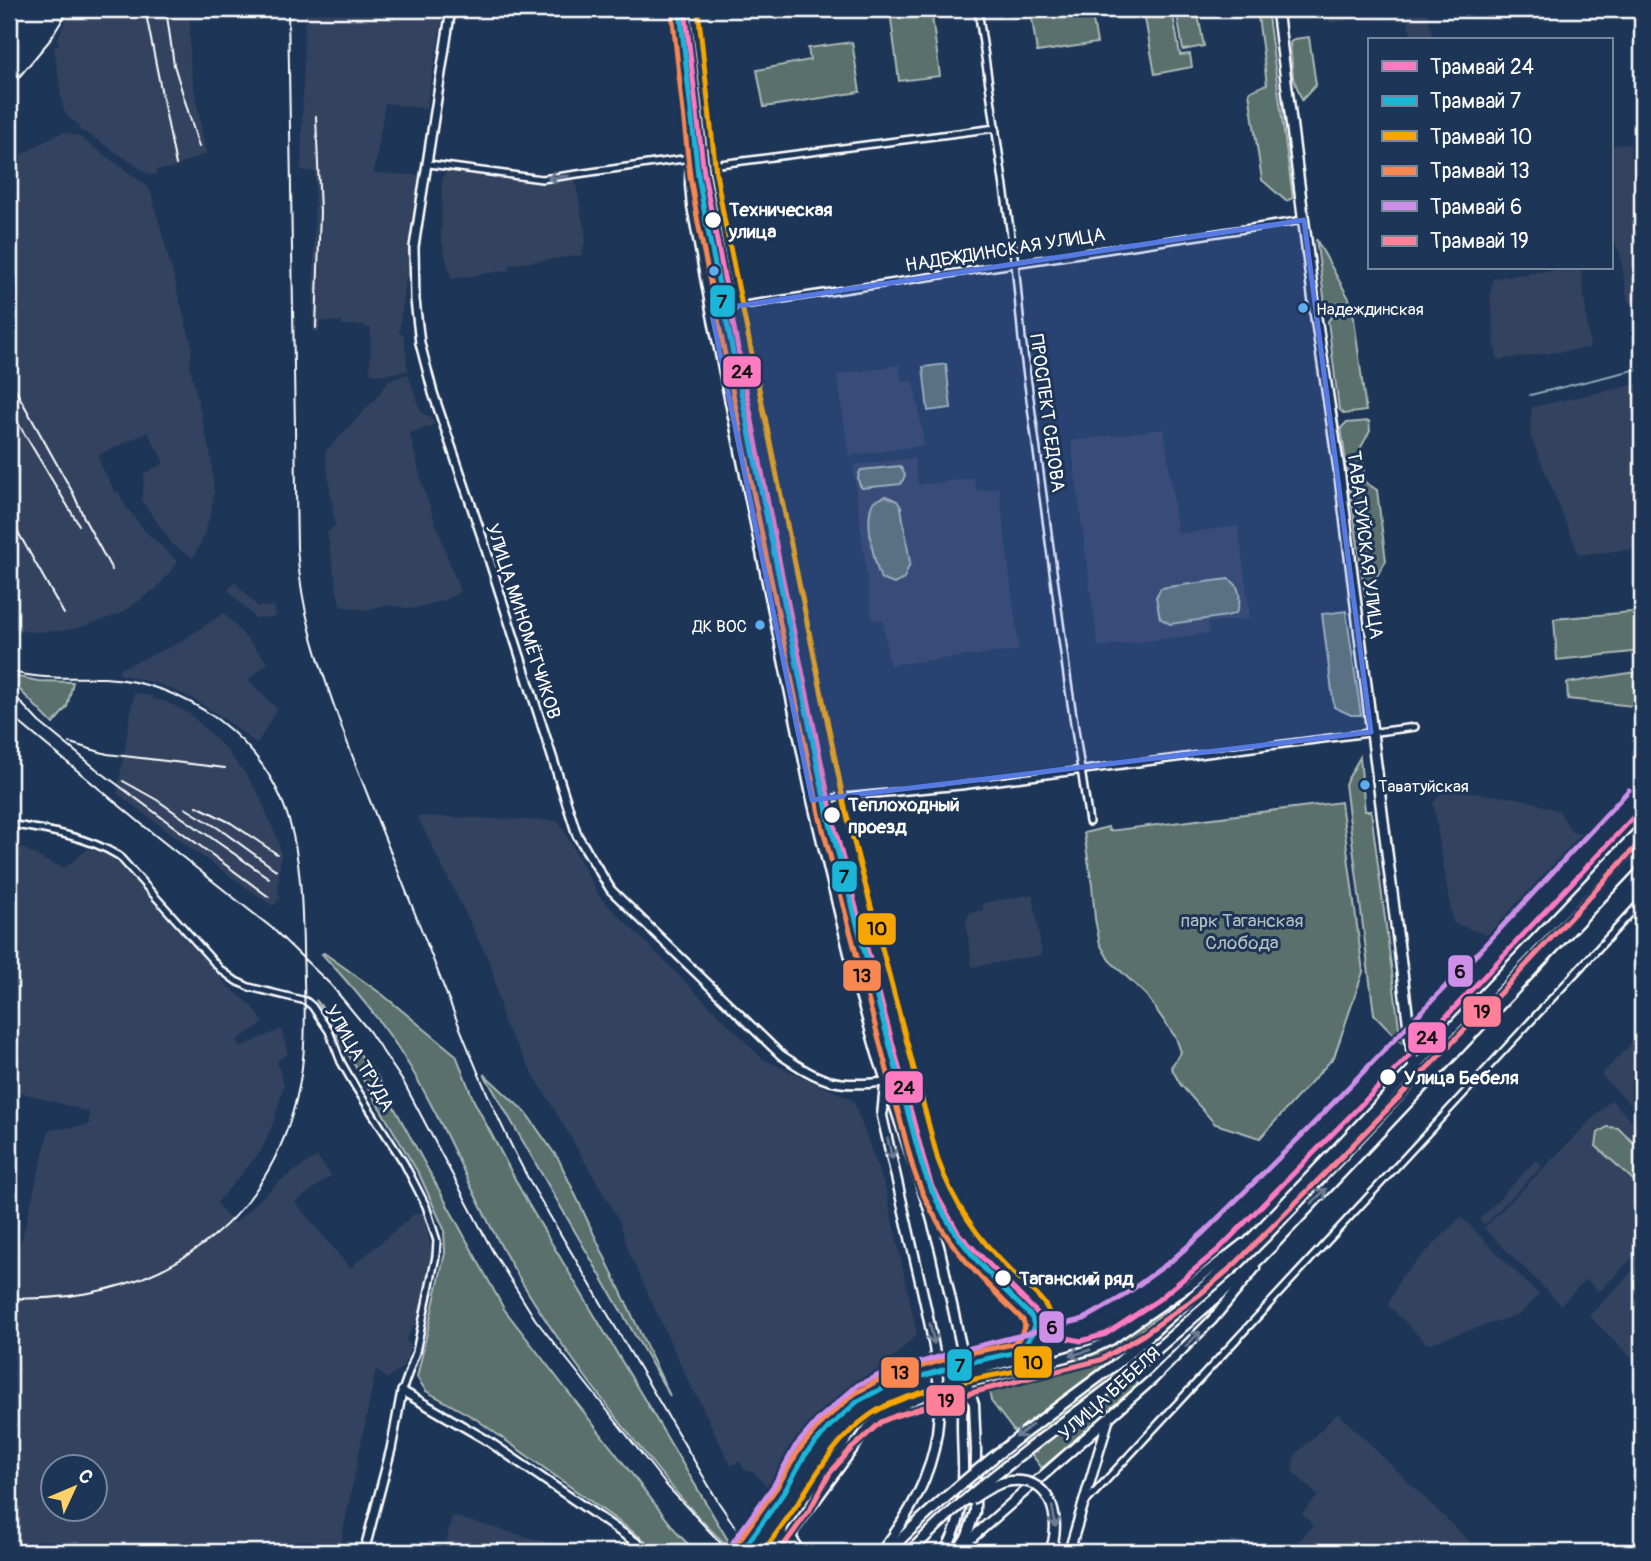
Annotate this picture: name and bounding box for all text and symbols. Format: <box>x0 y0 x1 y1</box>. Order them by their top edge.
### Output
legend <box>1368 38 1612 270</box>
text: Трамвай 24 <box>1430 54 1534 81</box>
text: Трамвай 7 <box>1430 88 1521 115</box>
text: Трамвай 10 <box>1430 124 1532 151</box>
text: Трамвай 13 <box>1430 158 1530 185</box>
one-way arrow <box>547 171 570 184</box>
text: Трамвай 6 <box>1430 194 1522 221</box>
place label: Техническая улица <box>728 198 833 244</box>
marker: Техническая улица <box>703 210 723 230</box>
street label: НАДЕЖДИНСКАЯ УЛИЦА <box>904 222 1107 278</box>
text: Трамвай 19 <box>1430 228 1529 255</box>
unlabelled marker <box>707 264 721 278</box>
line badge: 7 <box>709 284 736 318</box>
text: 7 <box>717 290 728 314</box>
place label: Надеждинская <box>1316 299 1424 320</box>
marker: Надеждинская <box>1296 301 1310 315</box>
street label: ПРОСПЕКТ СЕДОВА <box>1024 332 1070 494</box>
line badge: 24 <box>722 355 762 388</box>
text: 24 <box>731 360 753 384</box>
street label: ТАВАТУЙСКАЯ УЛИЦА <box>1342 450 1388 641</box>
street label: УЛИЦА МИНОМЁТЧИКОВ <box>480 521 566 722</box>
place label: ДК ВОС <box>691 616 747 637</box>
marker: ДК ВОС <box>753 618 767 632</box>
place label: Таватуйская <box>1378 776 1469 797</box>
marker: Таватуйская <box>1358 778 1372 792</box>
place label: Теплоходный проезд <box>847 793 960 839</box>
marker: Теплоходный проезд <box>822 805 842 825</box>
line badge: 7 <box>831 860 858 893</box>
text: 7 <box>839 865 850 889</box>
park label: парк Таганская Слобода <box>1181 909 1303 955</box>
line badge: 10 <box>857 912 897 946</box>
text: 10 <box>867 917 887 941</box>
line badge: 6 <box>1447 954 1474 988</box>
line badge: 13 <box>842 959 882 992</box>
text: 6 <box>1454 960 1466 984</box>
text: 13 <box>853 964 871 988</box>
line badge: 19 <box>1462 995 1502 1028</box>
text: 19 <box>1473 1000 1491 1024</box>
street label: УЛИЦА ТРУДА <box>319 1001 399 1116</box>
line badge: 24 <box>1407 1021 1447 1054</box>
text: 24 <box>1416 1026 1438 1050</box>
place label: Улица Бебеля <box>1404 1066 1519 1090</box>
marker: Улица Бебеля <box>1378 1067 1398 1087</box>
line badge: 24 <box>884 1070 924 1104</box>
text: 24 <box>893 1076 915 1100</box>
one-way arrow <box>883 1137 897 1160</box>
one-way arrow <box>1310 1188 1327 1205</box>
place label: Таганский ряд <box>1018 1267 1134 1291</box>
marker: Таганский ряд <box>993 1268 1013 1288</box>
line badge: 6 <box>1038 1310 1065 1344</box>
text: 6 <box>1046 1316 1058 1340</box>
one-way arrow <box>926 1322 940 1345</box>
one-way arrow <box>1185 1331 1202 1348</box>
street label: УЛИЦА БЕБЕЛЯ <box>1054 1342 1166 1446</box>
line badge: 10 <box>1013 1345 1053 1379</box>
line badge: 7 <box>946 1348 973 1382</box>
one-way arrow <box>1069 1348 1091 1360</box>
text: 10 <box>1023 1351 1043 1375</box>
text: 7 <box>955 1354 966 1378</box>
line badge: 13 <box>880 1356 920 1389</box>
text: 13 <box>891 1361 909 1385</box>
line badge: 19 <box>925 1384 966 1417</box>
text: 19 <box>937 1389 955 1413</box>
one-way arrow <box>1015 1424 1034 1439</box>
north arrow <box>38 1452 108 1522</box>
text: С <box>73 1464 98 1490</box>
one-way arrow <box>1048 1505 1061 1528</box>

